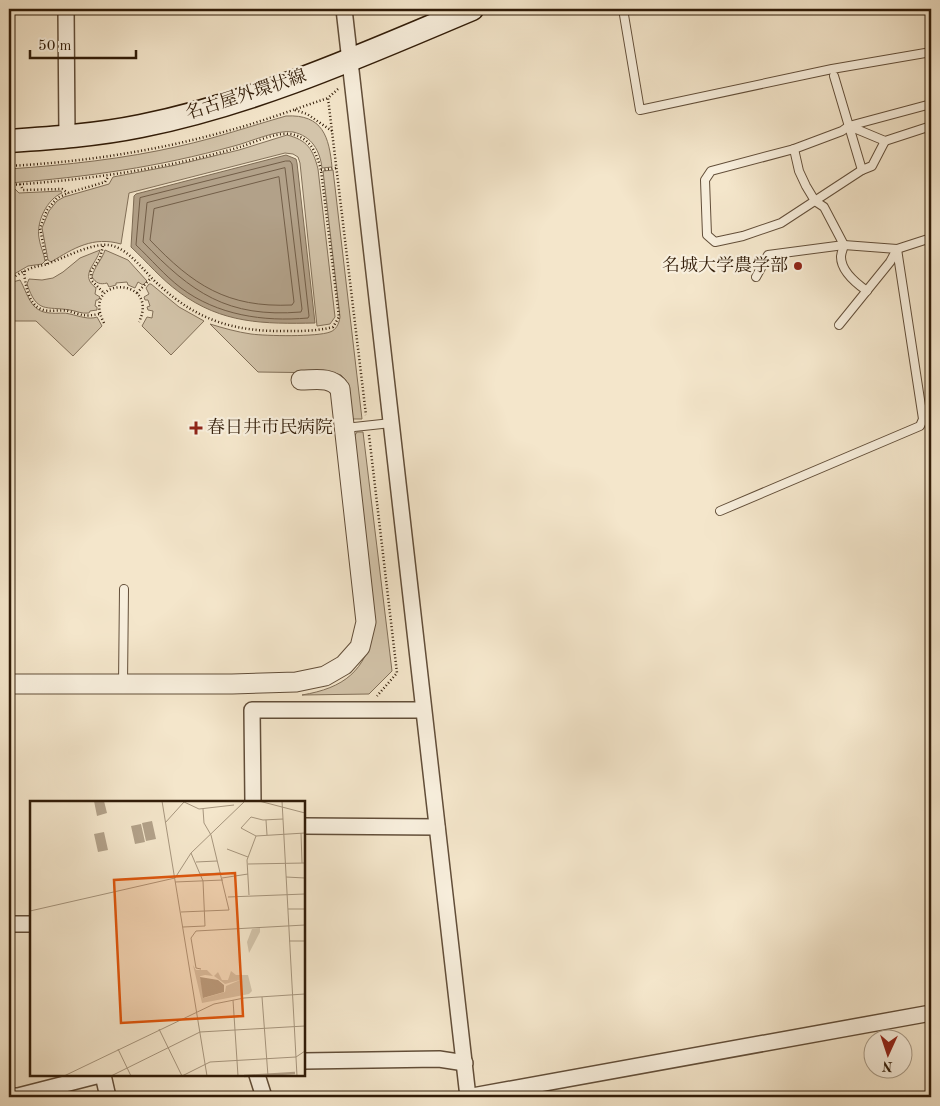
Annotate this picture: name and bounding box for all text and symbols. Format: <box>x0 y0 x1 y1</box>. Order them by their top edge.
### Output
scale bar <box>30 28 136 60</box>
text: 50 m <box>38 39 72 54</box>
street label: 名古屋外環状線 <box>183 65 309 123</box>
place label: 名城大学農学部 <box>662 255 788 275</box>
marker: 名城大学農学部 <box>792 260 804 272</box>
place label: 春日井市民病院 <box>207 417 333 437</box>
marker: 春日井市民病院 <box>189 421 203 435</box>
inset map <box>30 801 305 1076</box>
north arrow <box>862 1028 912 1078</box>
text: N <box>881 1059 893 1073</box>

